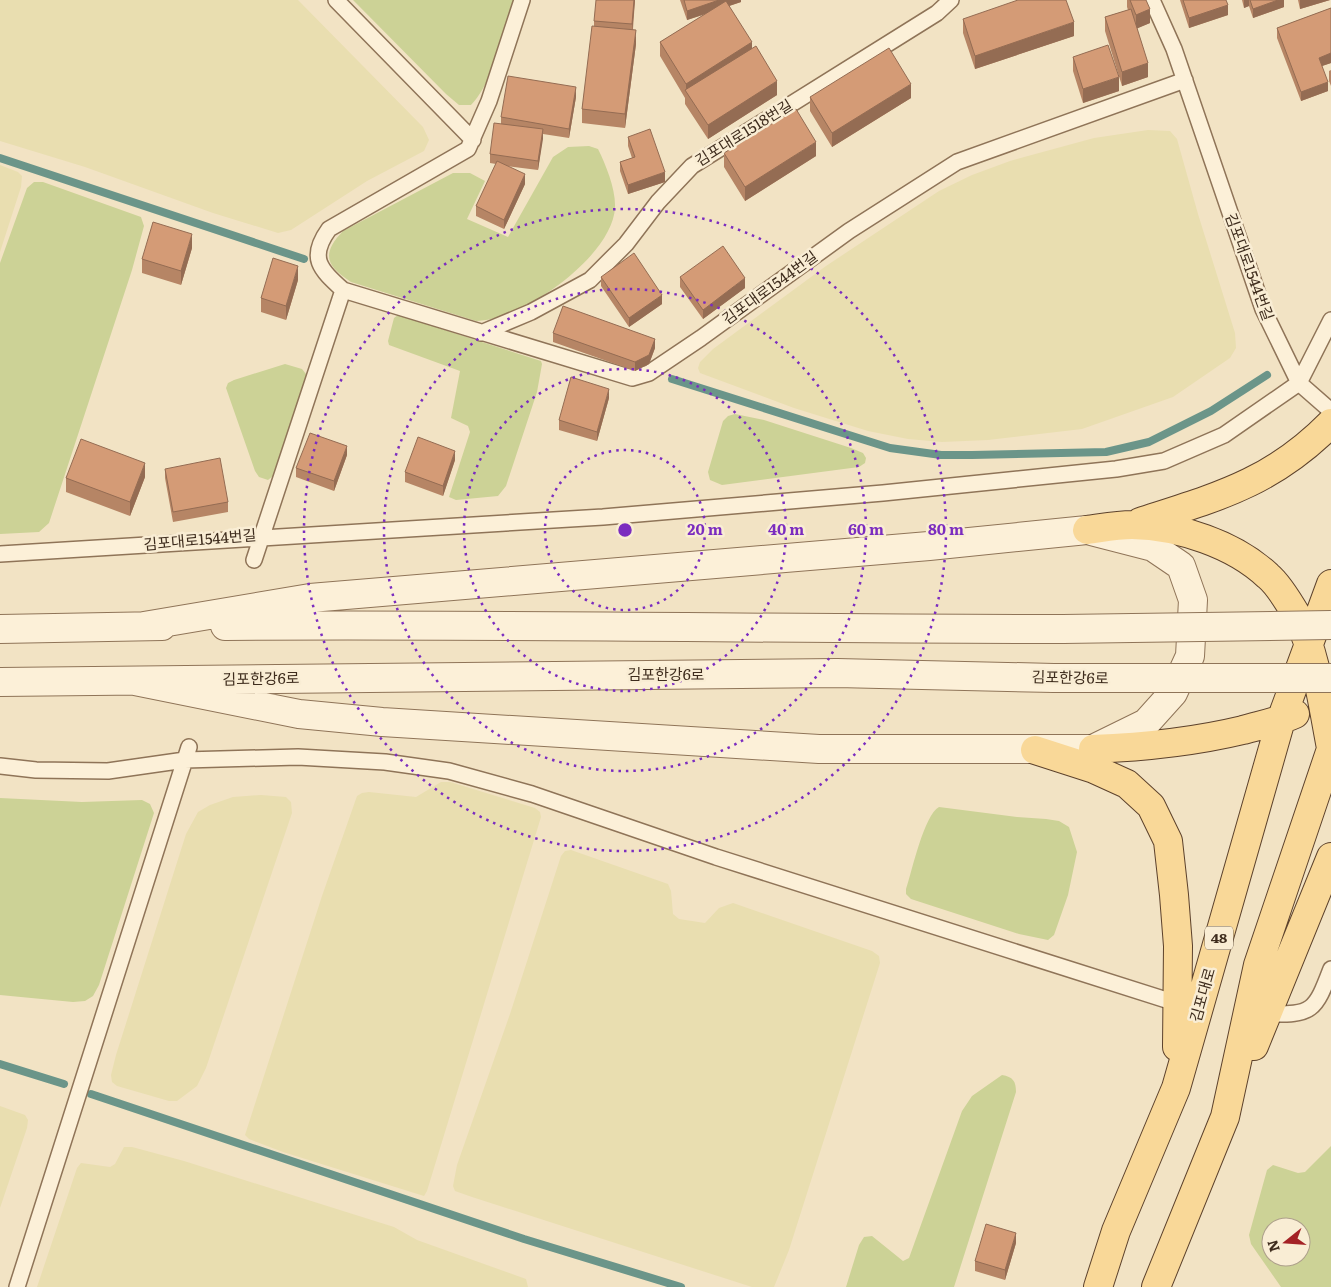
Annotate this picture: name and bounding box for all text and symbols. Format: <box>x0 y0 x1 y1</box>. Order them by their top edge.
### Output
street label: 김포대로1518번길 <box>690 93 796 171</box>
street label: 김포대로1544번길 <box>1220 209 1281 324</box>
street label: 김포대로1544번길 <box>717 244 822 329</box>
text: 20 m <box>687 517 723 540</box>
text: 40 m <box>768 517 804 540</box>
text: 60 m <box>848 517 884 540</box>
text: 80 m <box>928 517 964 540</box>
centre of rings <box>616 521 634 539</box>
street label: 김포대로1544번길 <box>143 522 257 555</box>
street label: 김포한강6로 <box>627 662 705 685</box>
street label: 김포한강6로 <box>1031 664 1109 689</box>
street label: 김포한강6로 <box>222 665 300 690</box>
road number: 48 <box>1205 926 1233 950</box>
street label: 김포대로 <box>1183 965 1220 1024</box>
north arrow <box>1261 1217 1311 1267</box>
text: N <box>1261 1237 1284 1255</box>

